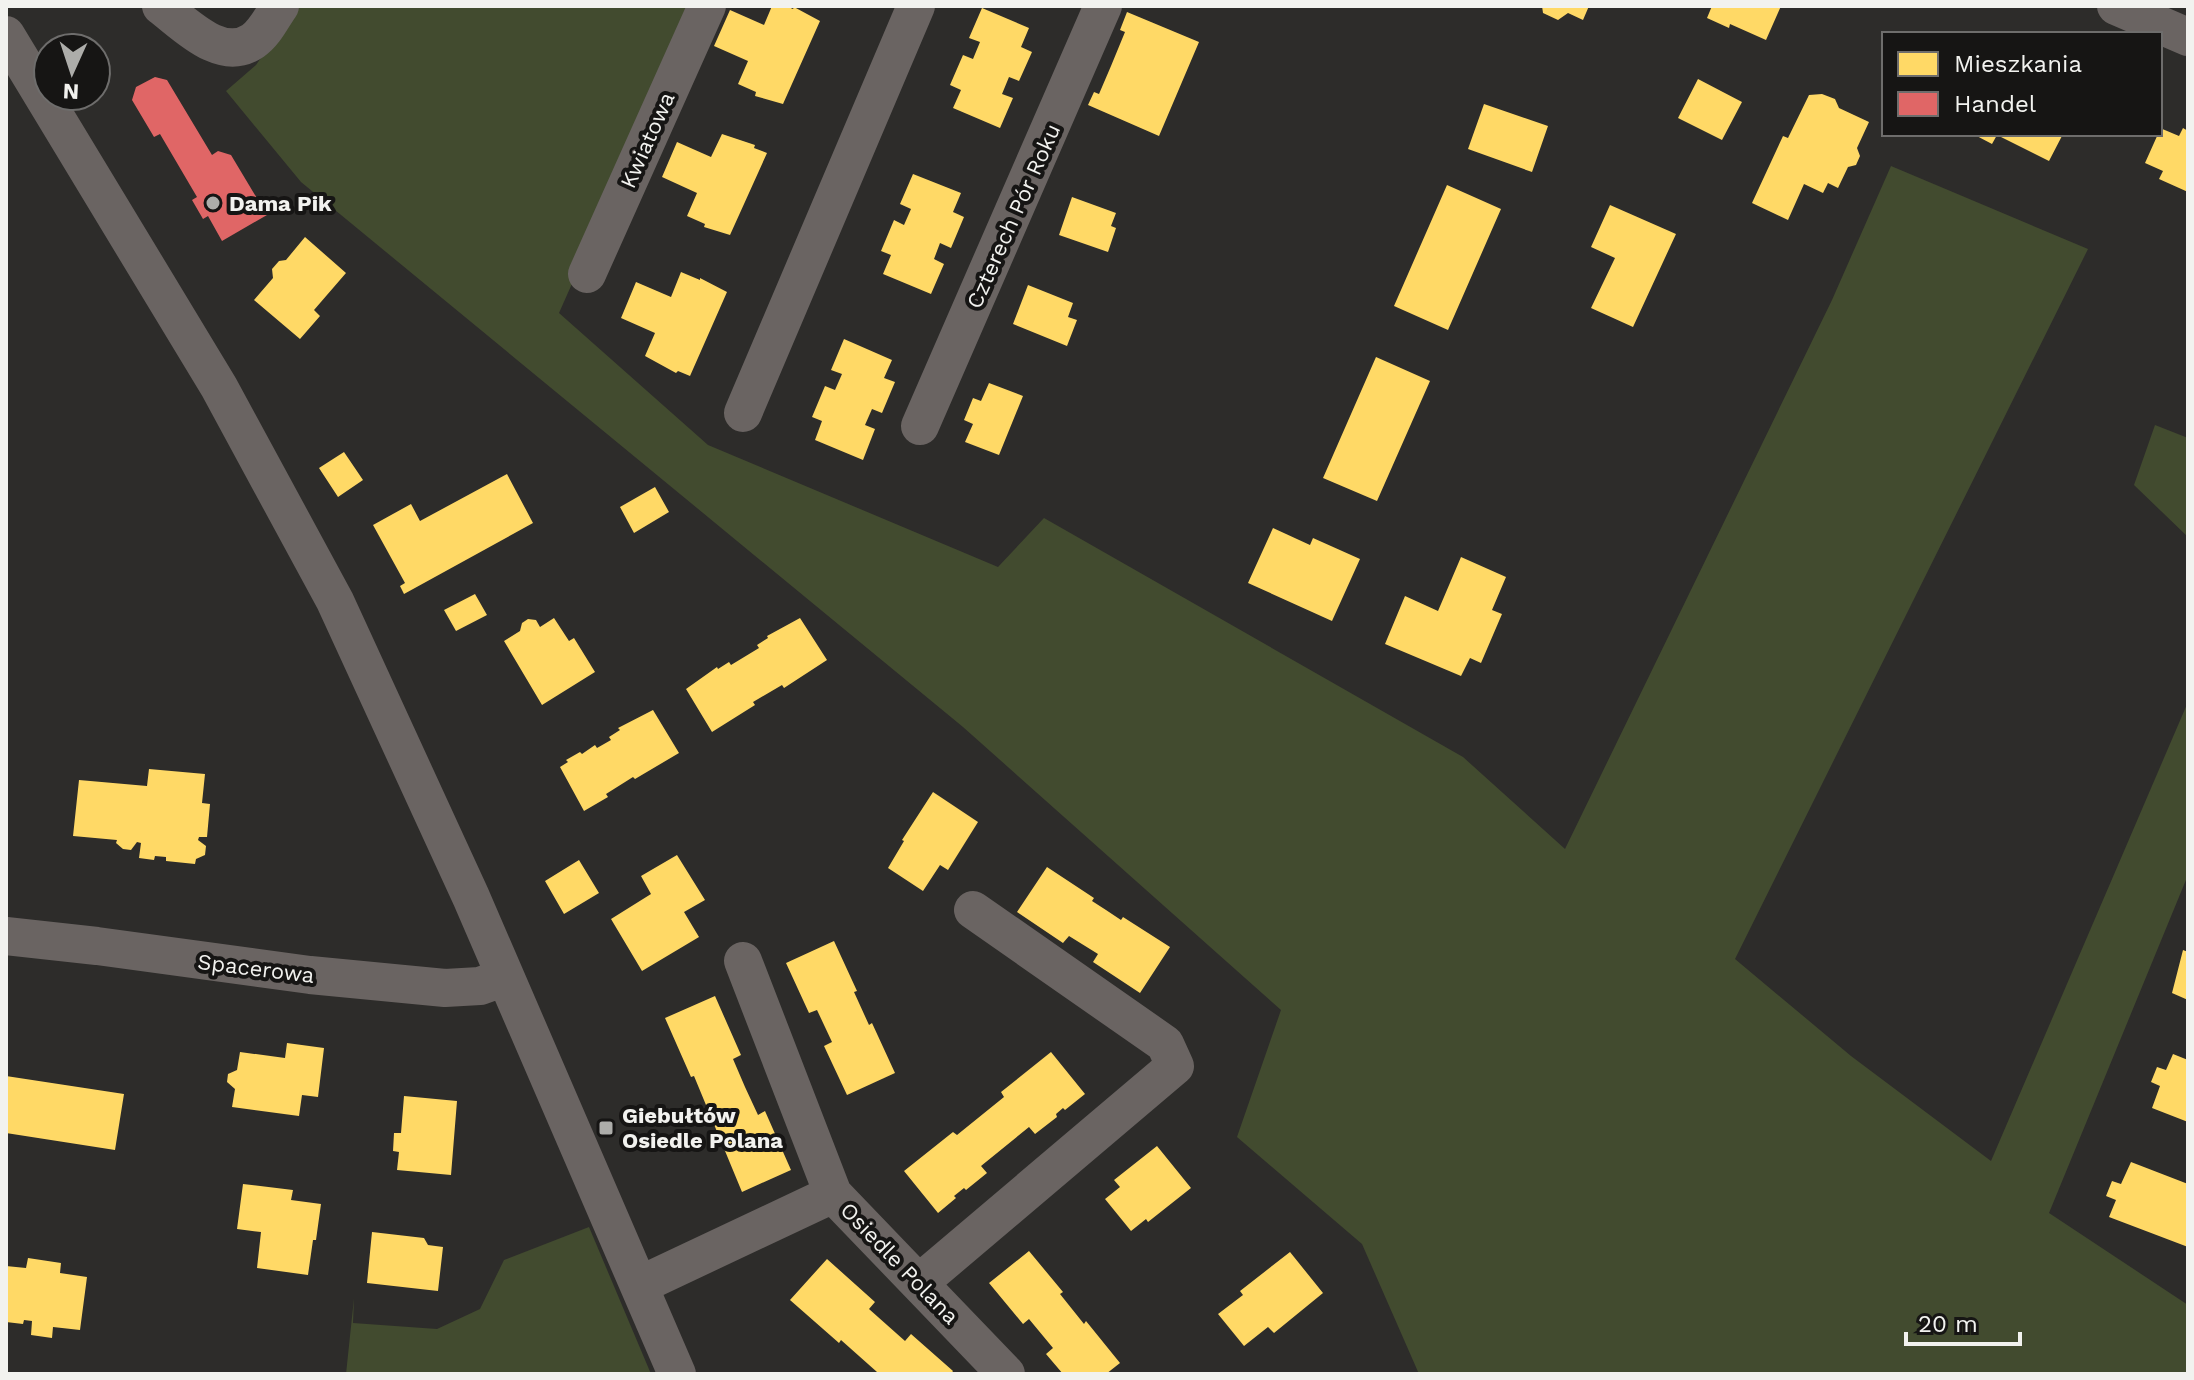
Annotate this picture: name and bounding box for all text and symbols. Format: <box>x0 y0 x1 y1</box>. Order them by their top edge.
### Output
north arrow <box>32 32 112 112</box>
legend <box>1882 32 2162 136</box>
text: Mieszkania <box>1954 50 2082 78</box>
text: N <box>62 79 80 104</box>
street label: Kwiatowa <box>615 88 680 192</box>
text: Handel <box>1954 90 2037 118</box>
street label: Czterech Pór Roku <box>961 120 1065 312</box>
place label: Dama Pik <box>229 191 332 216</box>
marker: Dama Pik <box>204 194 222 212</box>
street label: Spacerowa <box>196 949 316 988</box>
place label: Giebułtów Osiedle Polana <box>622 1103 783 1153</box>
marker: Giebułtów Osiedle Polana <box>597 1119 615 1137</box>
street label: Osiedle Polana <box>835 1197 964 1329</box>
scale bar <box>1906 1296 2020 1346</box>
text: 20 m <box>1918 1310 1978 1338</box>

